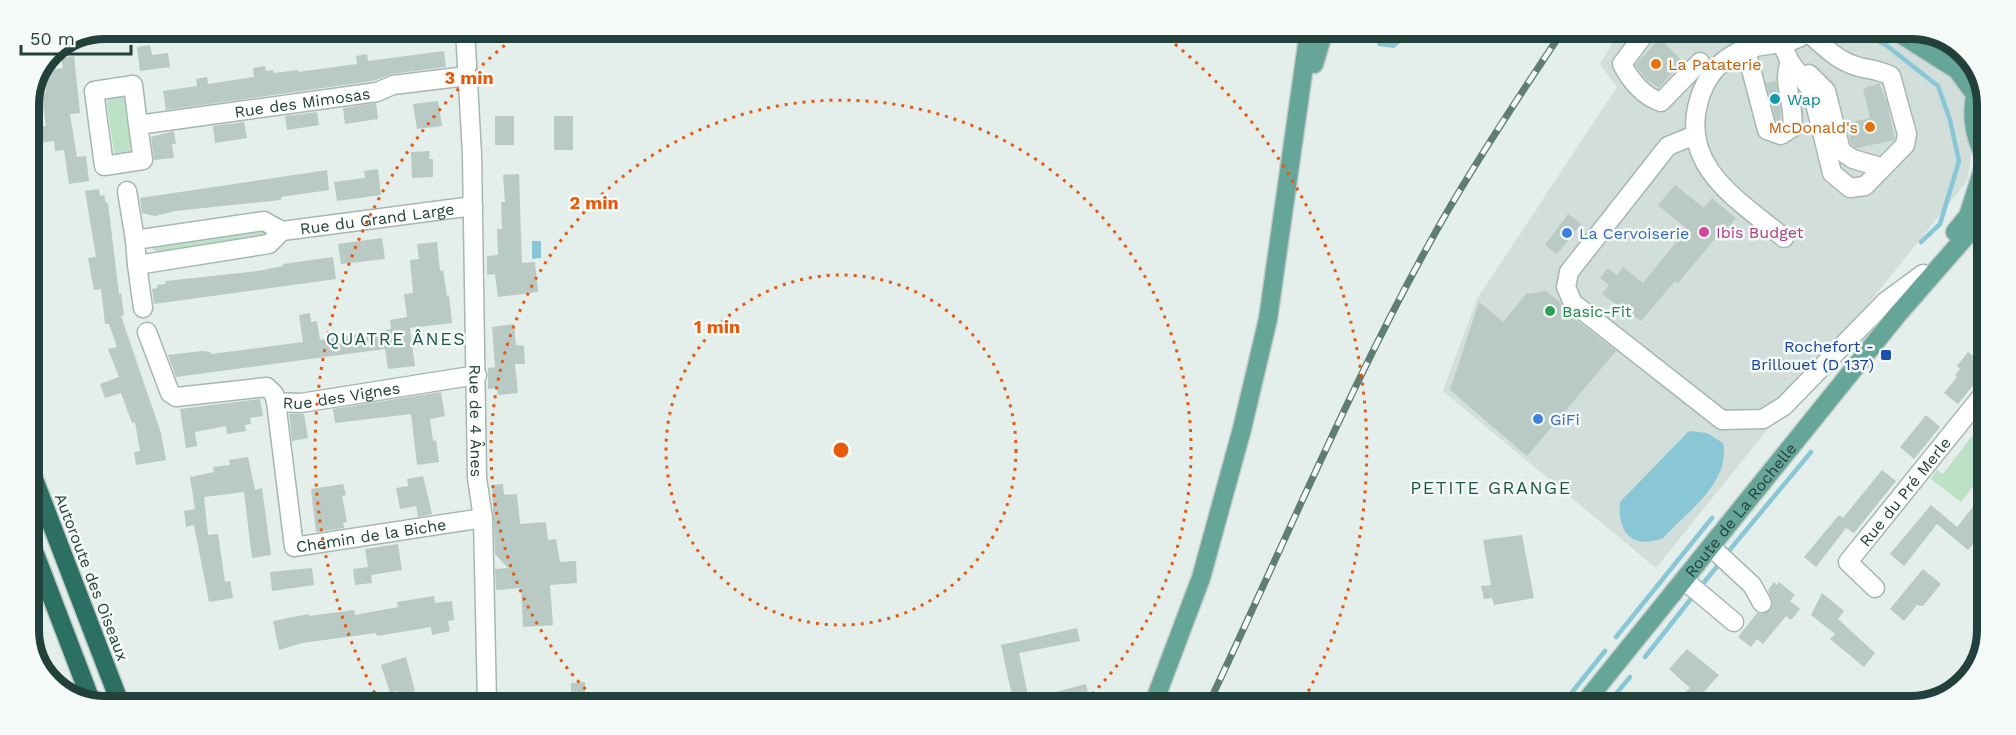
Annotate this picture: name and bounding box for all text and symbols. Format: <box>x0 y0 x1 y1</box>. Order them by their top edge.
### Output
scale bar <box>21 18 130 56</box>
text: 50 m <box>30 28 75 49</box>
place label: La Pataterie <box>1668 55 1762 74</box>
marker: La Pataterie <box>1649 57 1663 71</box>
text: 3 min <box>444 67 494 88</box>
street label: Rue des Mimosas <box>233 84 371 122</box>
place label: Wap <box>1787 90 1821 109</box>
marker: Wap <box>1768 92 1782 106</box>
place label: McDonald's <box>1769 118 1858 137</box>
marker: McDonald's <box>1863 120 1877 134</box>
text: 2 min <box>569 192 619 213</box>
street label: Rue du Grand Large <box>299 200 455 239</box>
place label: Ibis Budget <box>1716 223 1804 242</box>
place label: La Cervoiserie <box>1579 224 1689 243</box>
marker: Ibis Budget <box>1697 225 1711 239</box>
marker: La Cervoiserie <box>1560 226 1574 240</box>
place label: Basic-Fit <box>1562 302 1632 321</box>
marker: Basic-Fit <box>1543 304 1557 318</box>
text: 1 min <box>694 316 740 337</box>
district label: QUATRE ÂNES <box>326 328 466 349</box>
place label: Rochefort - Brillouet (D 137) <box>1751 337 1874 374</box>
marker: Rochefort - Brillouet (D 137) <box>1879 348 1893 362</box>
street label: Rue de 4 Ânes <box>465 364 486 477</box>
street label: Rue des Vignes <box>282 378 401 413</box>
place label: GiFi <box>1550 410 1580 429</box>
marker: GiFi <box>1531 412 1545 426</box>
street label: Rue du Pré Merle <box>1856 433 1955 550</box>
street label: Route de La Rochelle <box>1681 439 1800 581</box>
centre of rings <box>831 440 851 460</box>
district label: PETITE GRANGE <box>1410 477 1572 498</box>
street label: Autoroute des Oiseaux <box>51 491 132 664</box>
street label: Chemin de la Biche <box>295 515 447 557</box>

